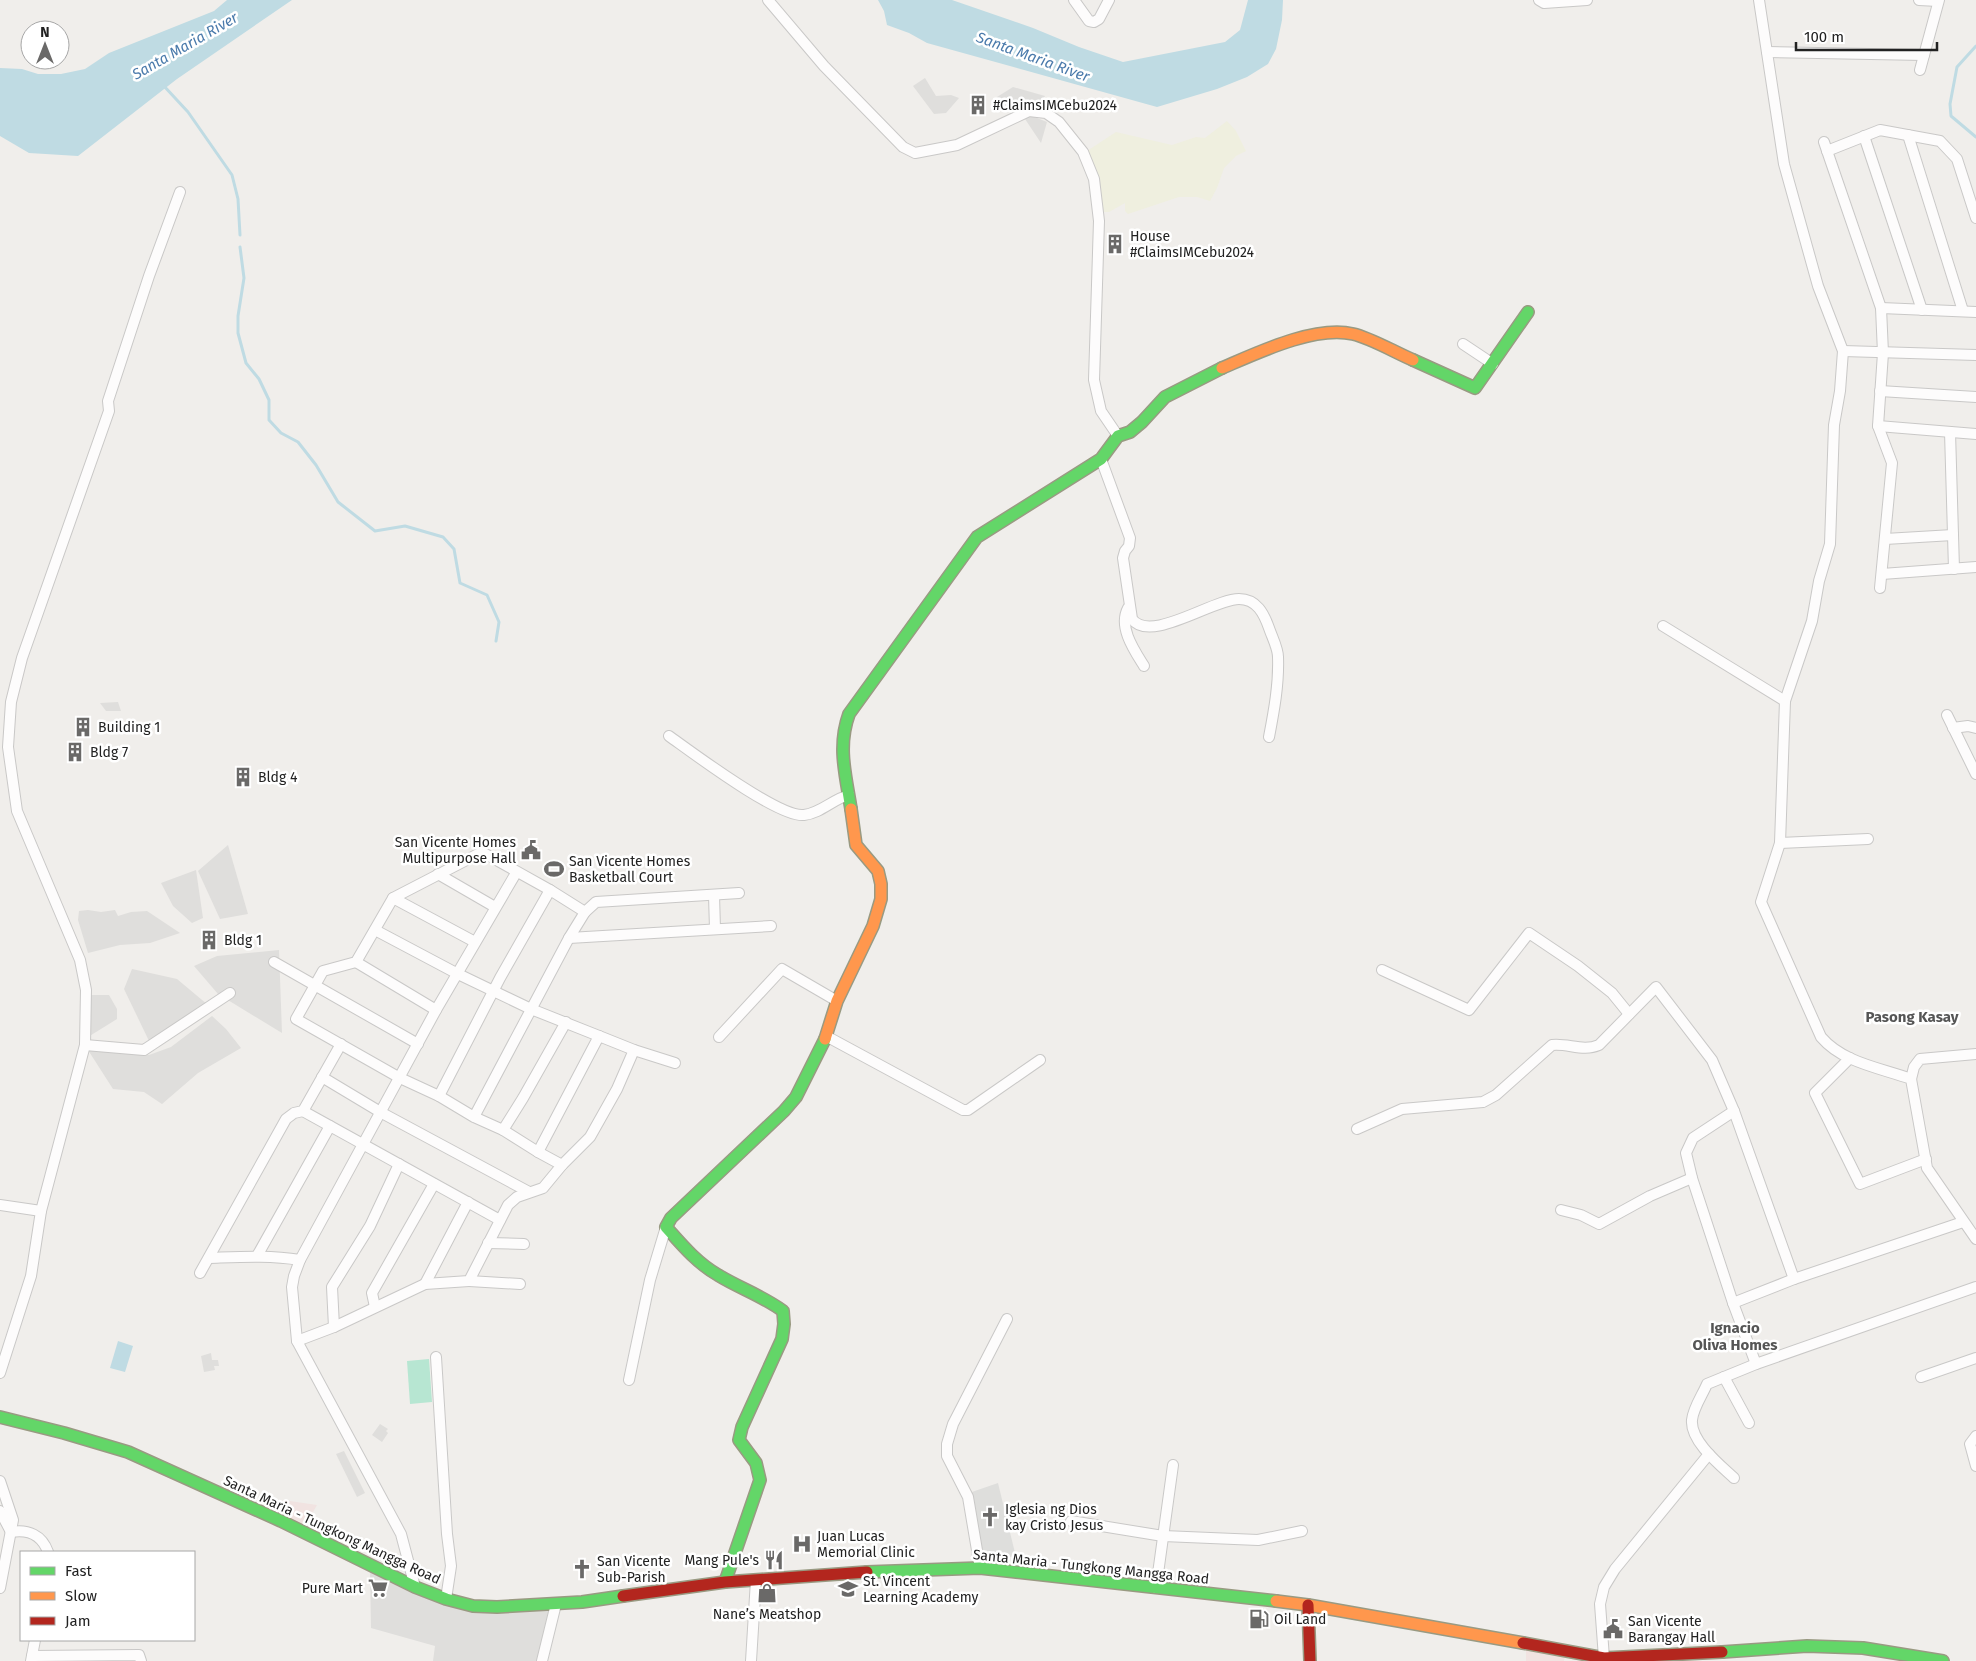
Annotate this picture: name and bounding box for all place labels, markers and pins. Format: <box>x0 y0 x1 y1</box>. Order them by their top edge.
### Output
building icon: #ClaimsIMCebu2024 <box>967 94 989 116</box>
place label: #ClaimsIMCebu2024 <box>993 97 1118 114</box>
place label: House #ClaimsIMCebu2024 <box>1130 228 1255 261</box>
building icon: House #ClaimsIMCebu2024 <box>1104 233 1126 255</box>
building icon: Building 1 <box>72 716 94 738</box>
place label: Building 1 <box>98 719 160 736</box>
building icon: Bldg 7 <box>64 741 86 763</box>
place label: Bldg 7 <box>90 744 128 761</box>
building icon: Bldg 4 <box>232 766 254 788</box>
place label: Bldg 4 <box>258 769 298 786</box>
place label: San Vicente Homes Multipurpose Hall <box>395 834 516 867</box>
public building icon: San Vicente Homes Multipurpose Hall <box>520 839 542 861</box>
place label: San Vicente Homes Basketball Court <box>569 853 691 886</box>
sports icon: San Vicente Homes Basketball Court <box>543 858 565 880</box>
building icon: Bldg 1 <box>198 929 220 951</box>
place label: Bldg 1 <box>224 932 262 949</box>
place label: Iglesia ng Dios kay Cristo Jesus <box>1005 1501 1104 1534</box>
church icon: Iglesia ng Dios kay Cristo Jesus <box>979 1506 1001 1528</box>
place label: Juan Lucas Memorial Clinic <box>817 1528 915 1561</box>
hospital icon: Juan Lucas Memorial Clinic <box>791 1533 813 1555</box>
restaurant icon: Mang Pule's <box>763 1549 785 1571</box>
place label: Mang Pule's <box>684 1552 759 1569</box>
place label: San Vicente Sub-Parish <box>597 1553 671 1586</box>
church icon: San Vicente Sub-Parish <box>571 1558 593 1580</box>
place label: St. Vincent Learning Academy <box>863 1573 979 1606</box>
supermarket icon: Pure Mart <box>367 1577 389 1599</box>
school or university icon: St. Vincent Learning Academy <box>837 1578 859 1600</box>
place label: Pure Mart <box>302 1580 364 1597</box>
shop icon: Nane’s Meatshop <box>756 1582 778 1604</box>
place label: Nane’s Meatshop <box>713 1606 821 1623</box>
fuel station icon: Oil Land <box>1248 1608 1270 1630</box>
place label: Oil Land <box>1274 1611 1326 1628</box>
place label: San Vicente Barangay Hall <box>1628 1613 1715 1646</box>
public building icon: San Vicente Barangay Hall <box>1602 1618 1624 1640</box>

